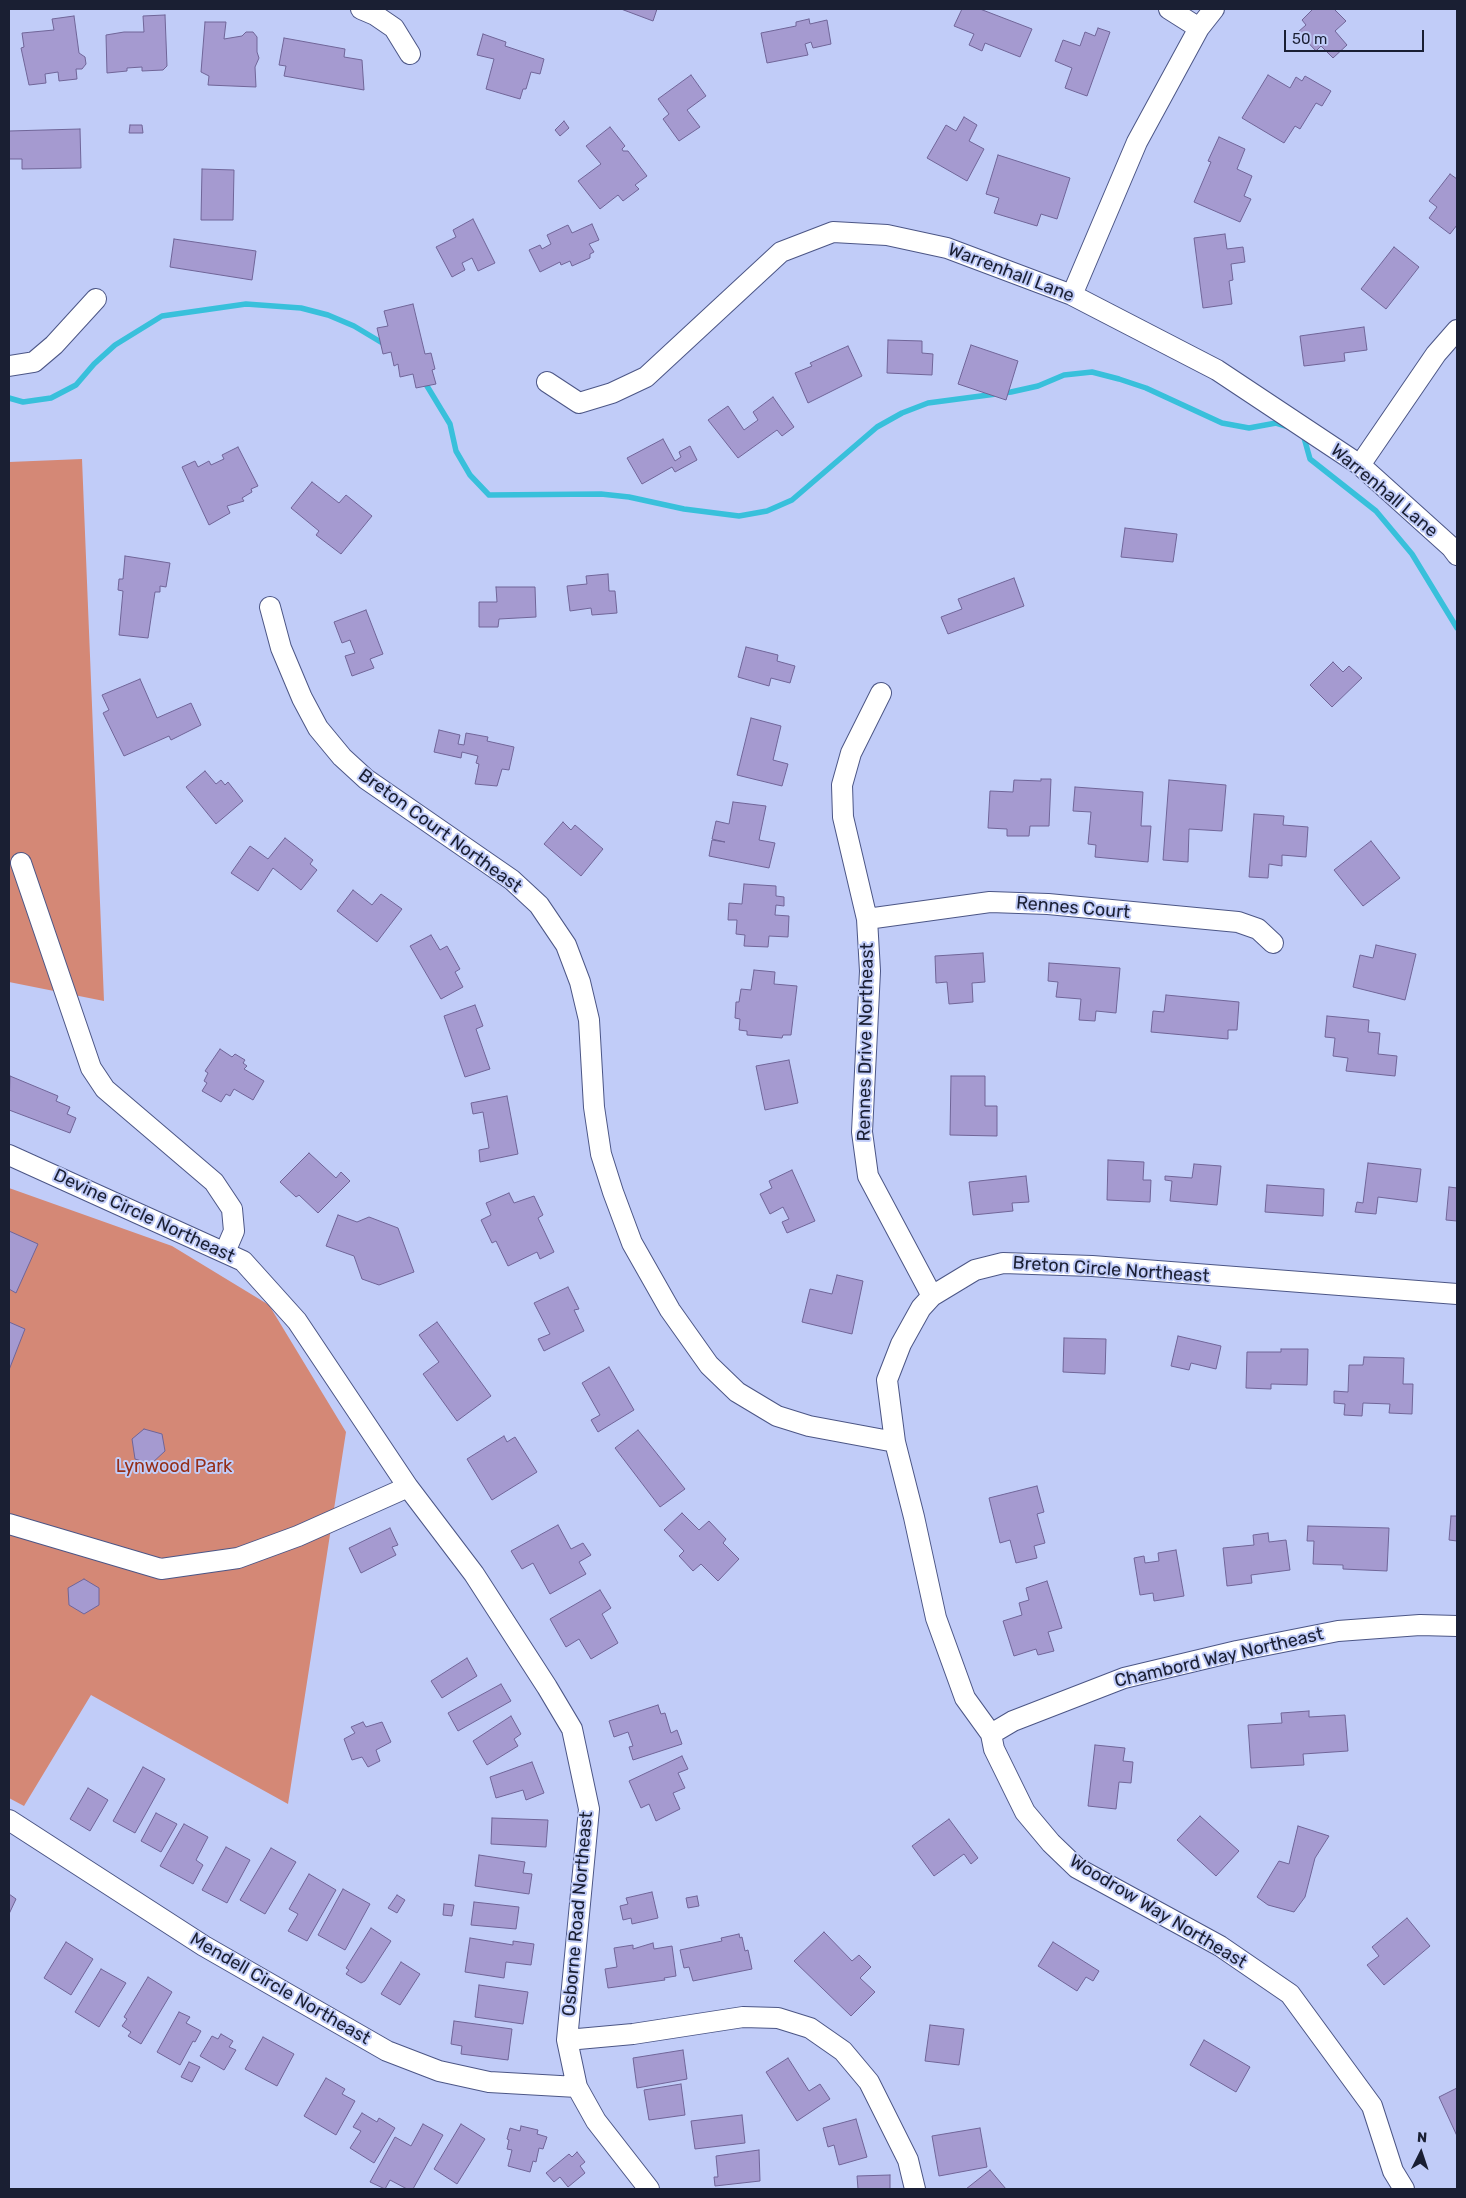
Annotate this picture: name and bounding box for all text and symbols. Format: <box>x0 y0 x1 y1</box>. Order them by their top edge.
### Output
scale bar <box>1286 20 1426 52</box>
text: 50 m <box>1292 30 1327 48</box>
street label: Warrenhall Lane <box>945 239 1077 307</box>
street label: Warrenhall Lane <box>1326 440 1442 542</box>
street label: Breton Court Northeast <box>354 764 526 898</box>
street label: Rennes Court <box>1015 892 1131 924</box>
street label: Rennes Drive Northeast <box>853 942 879 1142</box>
street label: Devine Circle Northeast <box>50 1164 238 1268</box>
street label: Breton Circle Northeast <box>1012 1252 1210 1288</box>
park label: Lynwood Park <box>116 1456 232 1478</box>
street label: Chambord Way Northeast <box>1112 1623 1326 1693</box>
street label: Osborne Road Northeast <box>558 1811 598 2017</box>
street label: Woodrow Way Northeast <box>1065 1850 1251 1974</box>
street label: Mendell Circle Northeast <box>186 1928 374 2050</box>
north arrow <box>1396 2128 1446 2178</box>
text: N <box>1416 2129 1428 2146</box>

